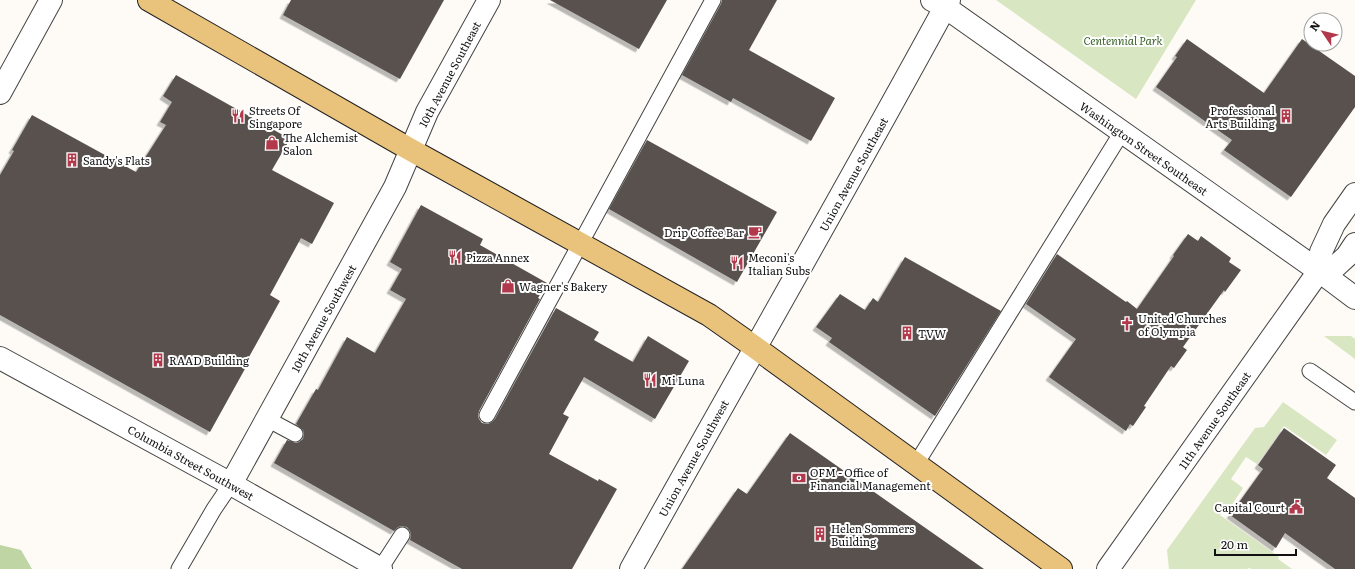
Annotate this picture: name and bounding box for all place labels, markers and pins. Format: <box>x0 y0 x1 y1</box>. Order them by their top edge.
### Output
place label: Streets Of Singapore <box>249 102 303 131</box>
place label: Professional Arts Building <box>1205 102 1276 131</box>
restaurant icon: Streets Of Singapore <box>230 108 246 124</box>
building icon: Professional Arts Building <box>1278 108 1294 124</box>
place label: The Alchemist Salon <box>283 129 358 158</box>
shop icon: The Alchemist Salon <box>264 135 280 151</box>
building icon: Sandy's Flats <box>64 152 80 168</box>
place label: Sandy's Flats <box>83 152 150 168</box>
place label: Drip Coffee Bar <box>664 224 745 240</box>
cafe icon: Drip Coffee Bar <box>747 224 763 240</box>
restaurant icon: Pizza Annex <box>447 249 463 265</box>
place label: Pizza Annex <box>466 249 530 265</box>
place label: Meconi's Italian Subs <box>748 249 810 278</box>
restaurant icon: Meconi's Italian Subs <box>729 255 745 271</box>
shop icon: Wagner's Bakery <box>500 278 516 294</box>
place label: Wagner's Bakery <box>519 278 608 294</box>
place label: United Churches of Olympia <box>1138 310 1226 339</box>
church icon: United Churches of Olympia <box>1119 316 1135 332</box>
building icon: TVW <box>899 325 915 341</box>
place label: TVW <box>918 325 946 341</box>
building icon: RAAD Building <box>150 352 166 368</box>
place label: RAAD Building <box>169 352 250 368</box>
restaurant icon: Mi Luna <box>642 372 658 388</box>
place label: Mi Luna <box>661 372 705 388</box>
place label: OFM - Office of Financial Management <box>810 464 931 493</box>
bank icon: OFM - Office of Financial Management <box>791 470 807 486</box>
place label: Capital Court <box>1215 499 1286 515</box>
public building icon: Capital Court <box>1288 499 1304 515</box>
place label: Helen Sommers Building <box>831 520 914 549</box>
building icon: Helen Sommers Building <box>812 526 828 542</box>

